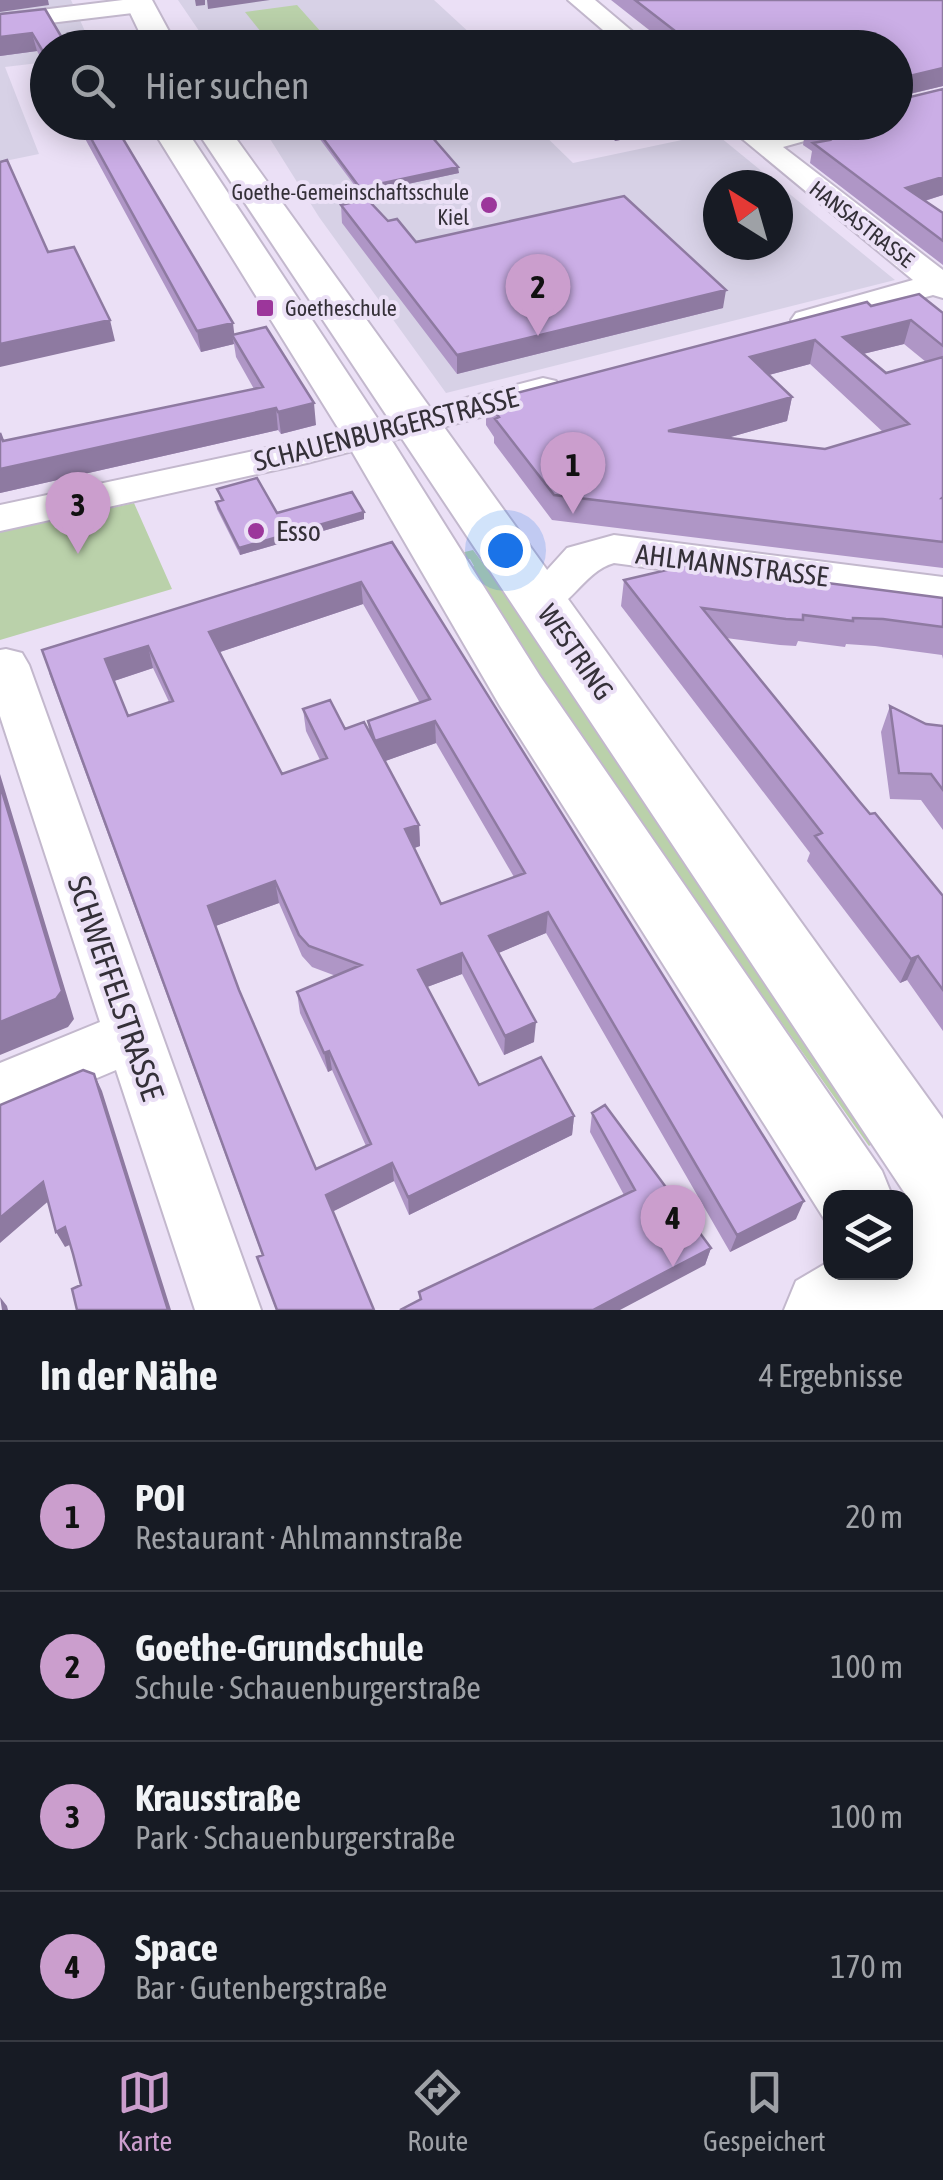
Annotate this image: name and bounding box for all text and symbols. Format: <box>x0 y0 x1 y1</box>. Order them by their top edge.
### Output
search box <box>30 30 913 140</box>
icon: search <box>65 58 120 113</box>
text: Hier suchen <box>145 64 309 107</box>
north arrow <box>703 170 793 260</box>
street label: HANSASTRASSE <box>805 175 920 273</box>
place label: Goethe-Gemeinschaftsschule Kiel <box>232 179 469 230</box>
marker: Goethe-Gemeinschaftsschule Kiel <box>478 194 500 216</box>
pin: 2 <box>506 254 570 336</box>
place label: Goetheschule <box>285 295 397 321</box>
marker: Goetheschule <box>254 297 276 319</box>
street label: SCHAUENBURGERSTRASSE <box>251 381 521 477</box>
pin: 1 <box>540 432 606 514</box>
pin: 3 <box>46 472 110 554</box>
place label: Esso <box>276 515 321 547</box>
marker: Esso <box>245 520 267 542</box>
your location <box>480 525 531 576</box>
street label: AHLMANNSTRASSE <box>634 537 830 593</box>
street label: WESTRING <box>532 598 620 706</box>
street label: SCHWEFFELSTRASSE <box>60 871 172 1105</box>
pin: 4 <box>640 1184 706 1267</box>
map controls <box>823 1190 913 1280</box>
button: layers <box>823 1190 913 1280</box>
text: In der Nähe <box>40 1351 218 1399</box>
text: 4 Ergebnisse <box>759 1357 903 1394</box>
text: POI <box>135 1476 186 1519</box>
text: 1 <box>65 1498 80 1535</box>
text: 20 m <box>845 1498 903 1535</box>
text: Restaurant · Ahlmannstraße <box>135 1519 463 1556</box>
text: Goethe-Grundschule <box>135 1626 424 1669</box>
text: 2 <box>65 1648 80 1685</box>
text: 100 m <box>830 1648 903 1685</box>
text: Schule · Schauenburgerstraße <box>135 1669 481 1706</box>
text: Krausstraße <box>135 1776 301 1819</box>
text: 3 <box>65 1798 80 1835</box>
text: 100 m <box>830 1798 903 1835</box>
text: Park · Schauenburgerstraße <box>135 1819 455 1856</box>
text: Space <box>135 1926 218 1969</box>
text: 4 <box>65 1948 80 1985</box>
text: 170 m <box>830 1948 903 1985</box>
text: Bar · Gutenbergstraße <box>135 1969 387 2006</box>
tab: Karte <box>117 2065 172 2157</box>
tab: Route <box>407 2065 468 2157</box>
tab: Gespeichert <box>703 2065 826 2157</box>

